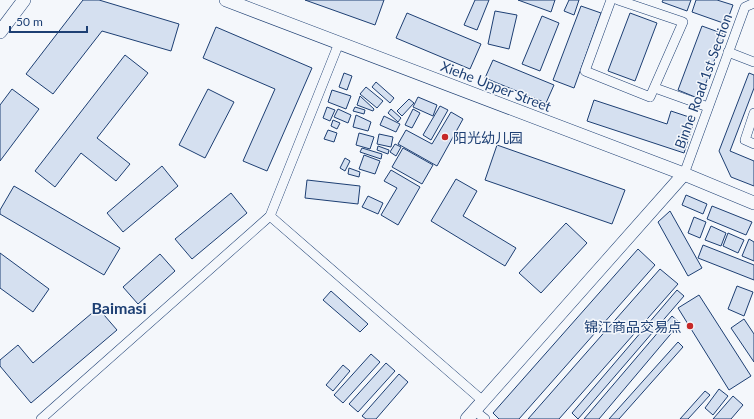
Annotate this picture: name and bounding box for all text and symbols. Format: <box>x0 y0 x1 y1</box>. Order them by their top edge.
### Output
scale bar <box>10 8 87 34</box>
street label: Binhe Road 1st Section <box>671 11 735 151</box>
text: 50 m <box>16 14 43 29</box>
street label: Xiehe Upper Street <box>438 57 554 115</box>
place label: 阳光幼儿园 <box>453 129 523 146</box>
marker: 阳光幼儿园 <box>440 132 450 142</box>
district label: Baimasi <box>91 298 147 317</box>
place label: 锦江商品交易点 <box>584 318 682 335</box>
marker: 锦江商品交易点 <box>685 321 695 331</box>

